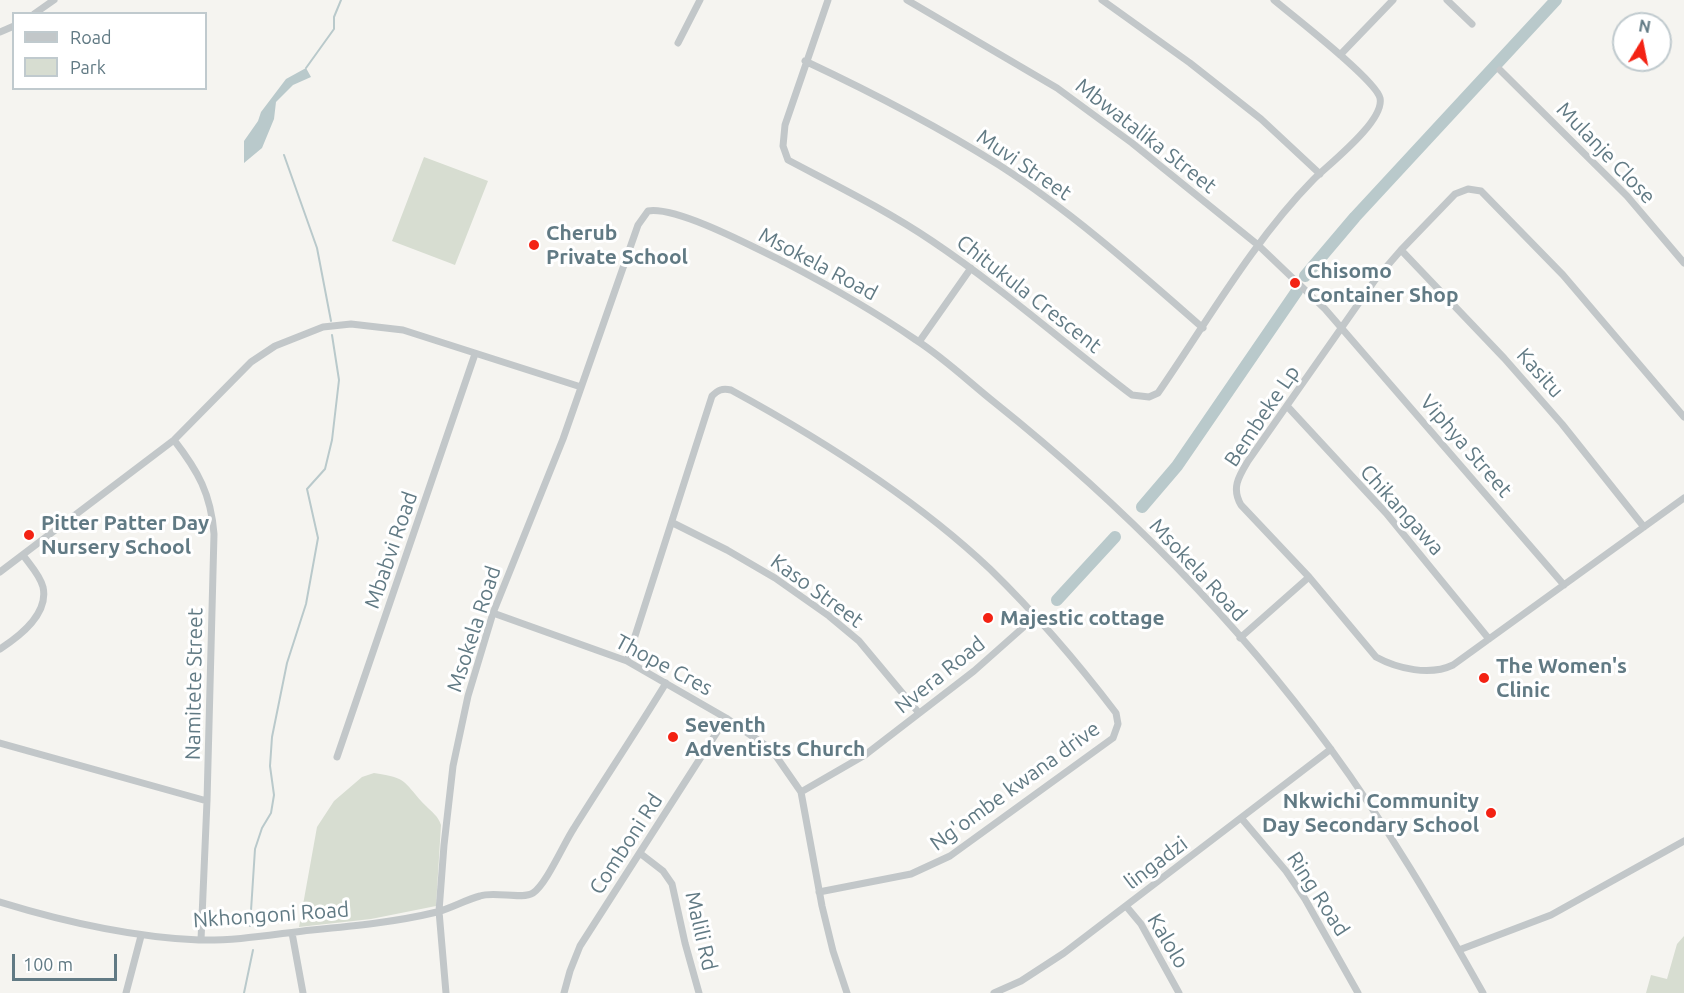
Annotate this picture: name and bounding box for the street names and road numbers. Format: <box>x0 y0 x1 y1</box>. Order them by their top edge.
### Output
street label: Mbwatalika Street <box>1070 73 1222 199</box>
street label: Mulanje Close <box>1551 97 1661 209</box>
street label: Muvi Street <box>972 124 1076 206</box>
street label: Msokela Road <box>754 222 882 306</box>
street label: Chitukula Crescent <box>952 230 1106 358</box>
street label: Kasitu <box>1511 343 1569 403</box>
street label: Bembeke Lp <box>1219 361 1305 471</box>
street label: Viphya Street <box>1415 390 1517 502</box>
street label: Chikangawa <box>1355 459 1449 561</box>
street label: Mbabvi Road <box>359 488 423 612</box>
street label: Msokela Road <box>1144 513 1252 627</box>
street label: Kaso Street <box>766 549 868 633</box>
street label: Msokela Road <box>442 563 506 695</box>
street label: Namitete Street <box>180 608 208 760</box>
street label: Thope Cres <box>611 629 717 701</box>
street label: Nvera Road <box>890 631 990 719</box>
street label: Ng'ombe kwana drive <box>925 716 1105 856</box>
street label: Comboni Rd <box>584 789 668 899</box>
street label: lingadzi <box>1119 831 1193 895</box>
street label: Ring Road <box>1281 847 1355 941</box>
street label: Malili Rd <box>680 889 722 973</box>
street label: Nkhongoni Road <box>192 897 350 933</box>
street label: Kalolo <box>1142 909 1194 973</box>

